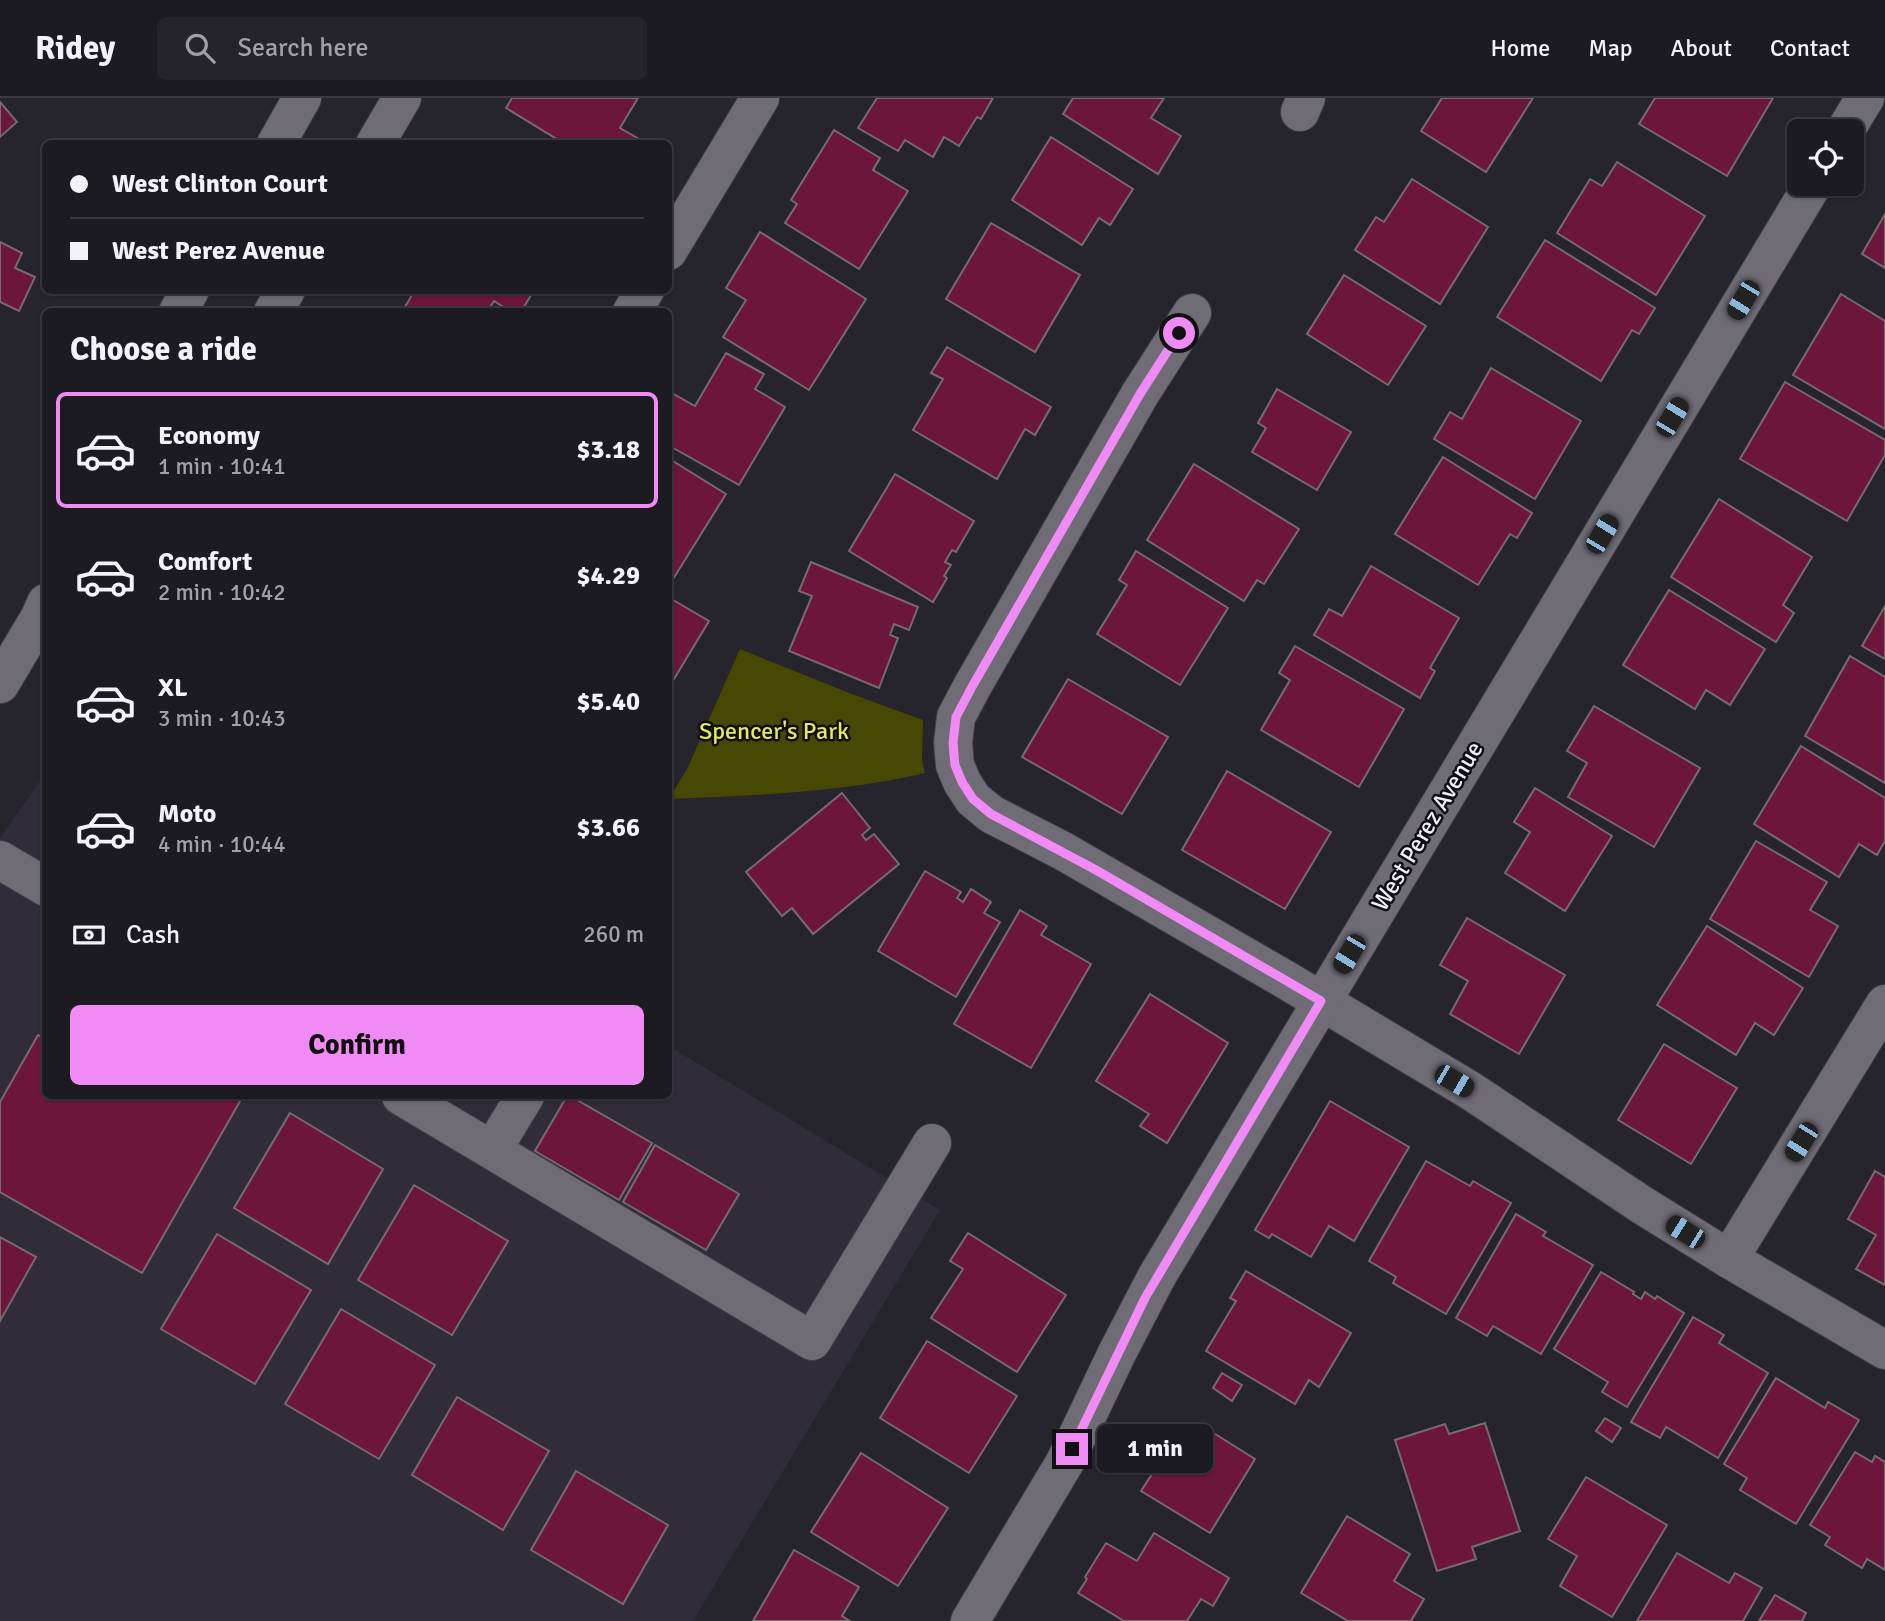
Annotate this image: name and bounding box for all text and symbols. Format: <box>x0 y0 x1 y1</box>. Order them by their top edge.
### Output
search box <box>157 17 647 80</box>
text: Ridey <box>35 28 115 69</box>
icon: search <box>181 29 219 67</box>
text: Search here <box>237 32 369 64</box>
text: Home <box>1490 33 1550 63</box>
text: Map <box>1588 33 1633 63</box>
text: About <box>1671 33 1732 63</box>
text: Contact <box>1770 33 1850 63</box>
map controls <box>1787 119 1864 196</box>
button: locate <box>1787 119 1864 196</box>
text: West Clinton Court <box>112 168 328 200</box>
text: West Perez Avenue <box>112 235 325 267</box>
car <box>1724 277 1763 323</box>
route start <box>1163 317 1195 349</box>
text: Choose a ride <box>70 330 257 369</box>
car <box>1653 394 1692 440</box>
icon: car <box>74 419 137 482</box>
text: Economy <box>158 420 260 452</box>
text: $3.18 <box>576 434 640 466</box>
text: 1 min · 10:41 <box>158 452 286 481</box>
car <box>1583 511 1622 557</box>
icon: car <box>74 545 137 608</box>
text: Comfort <box>158 546 252 578</box>
text: $4.29 <box>576 560 640 592</box>
text: 2 min · 10:42 <box>158 578 286 607</box>
icon: car <box>74 671 137 734</box>
text: XL <box>158 672 188 704</box>
text: $5.40 <box>576 686 640 718</box>
text: 3 min · 10:43 <box>158 704 286 733</box>
park label: Spencer's Park <box>699 716 849 746</box>
street label: West Perez Avenue <box>1365 736 1489 916</box>
icon: car <box>74 797 137 860</box>
text: Moto <box>158 798 216 830</box>
text: $3.66 <box>576 812 640 844</box>
text: 4 min · 10:44 <box>158 830 286 859</box>
icon: cash <box>70 916 108 954</box>
text: Cash <box>126 919 180 951</box>
text: 260 m <box>583 920 644 949</box>
car <box>1330 931 1369 977</box>
button: Confirm <box>70 1005 644 1085</box>
car <box>1431 1061 1478 1101</box>
car <box>1781 1119 1822 1165</box>
car <box>1662 1212 1709 1252</box>
callout: 1 min <box>1096 1424 1212 1474</box>
route end <box>1056 1433 1088 1465</box>
text: 1 min <box>1127 1434 1183 1463</box>

